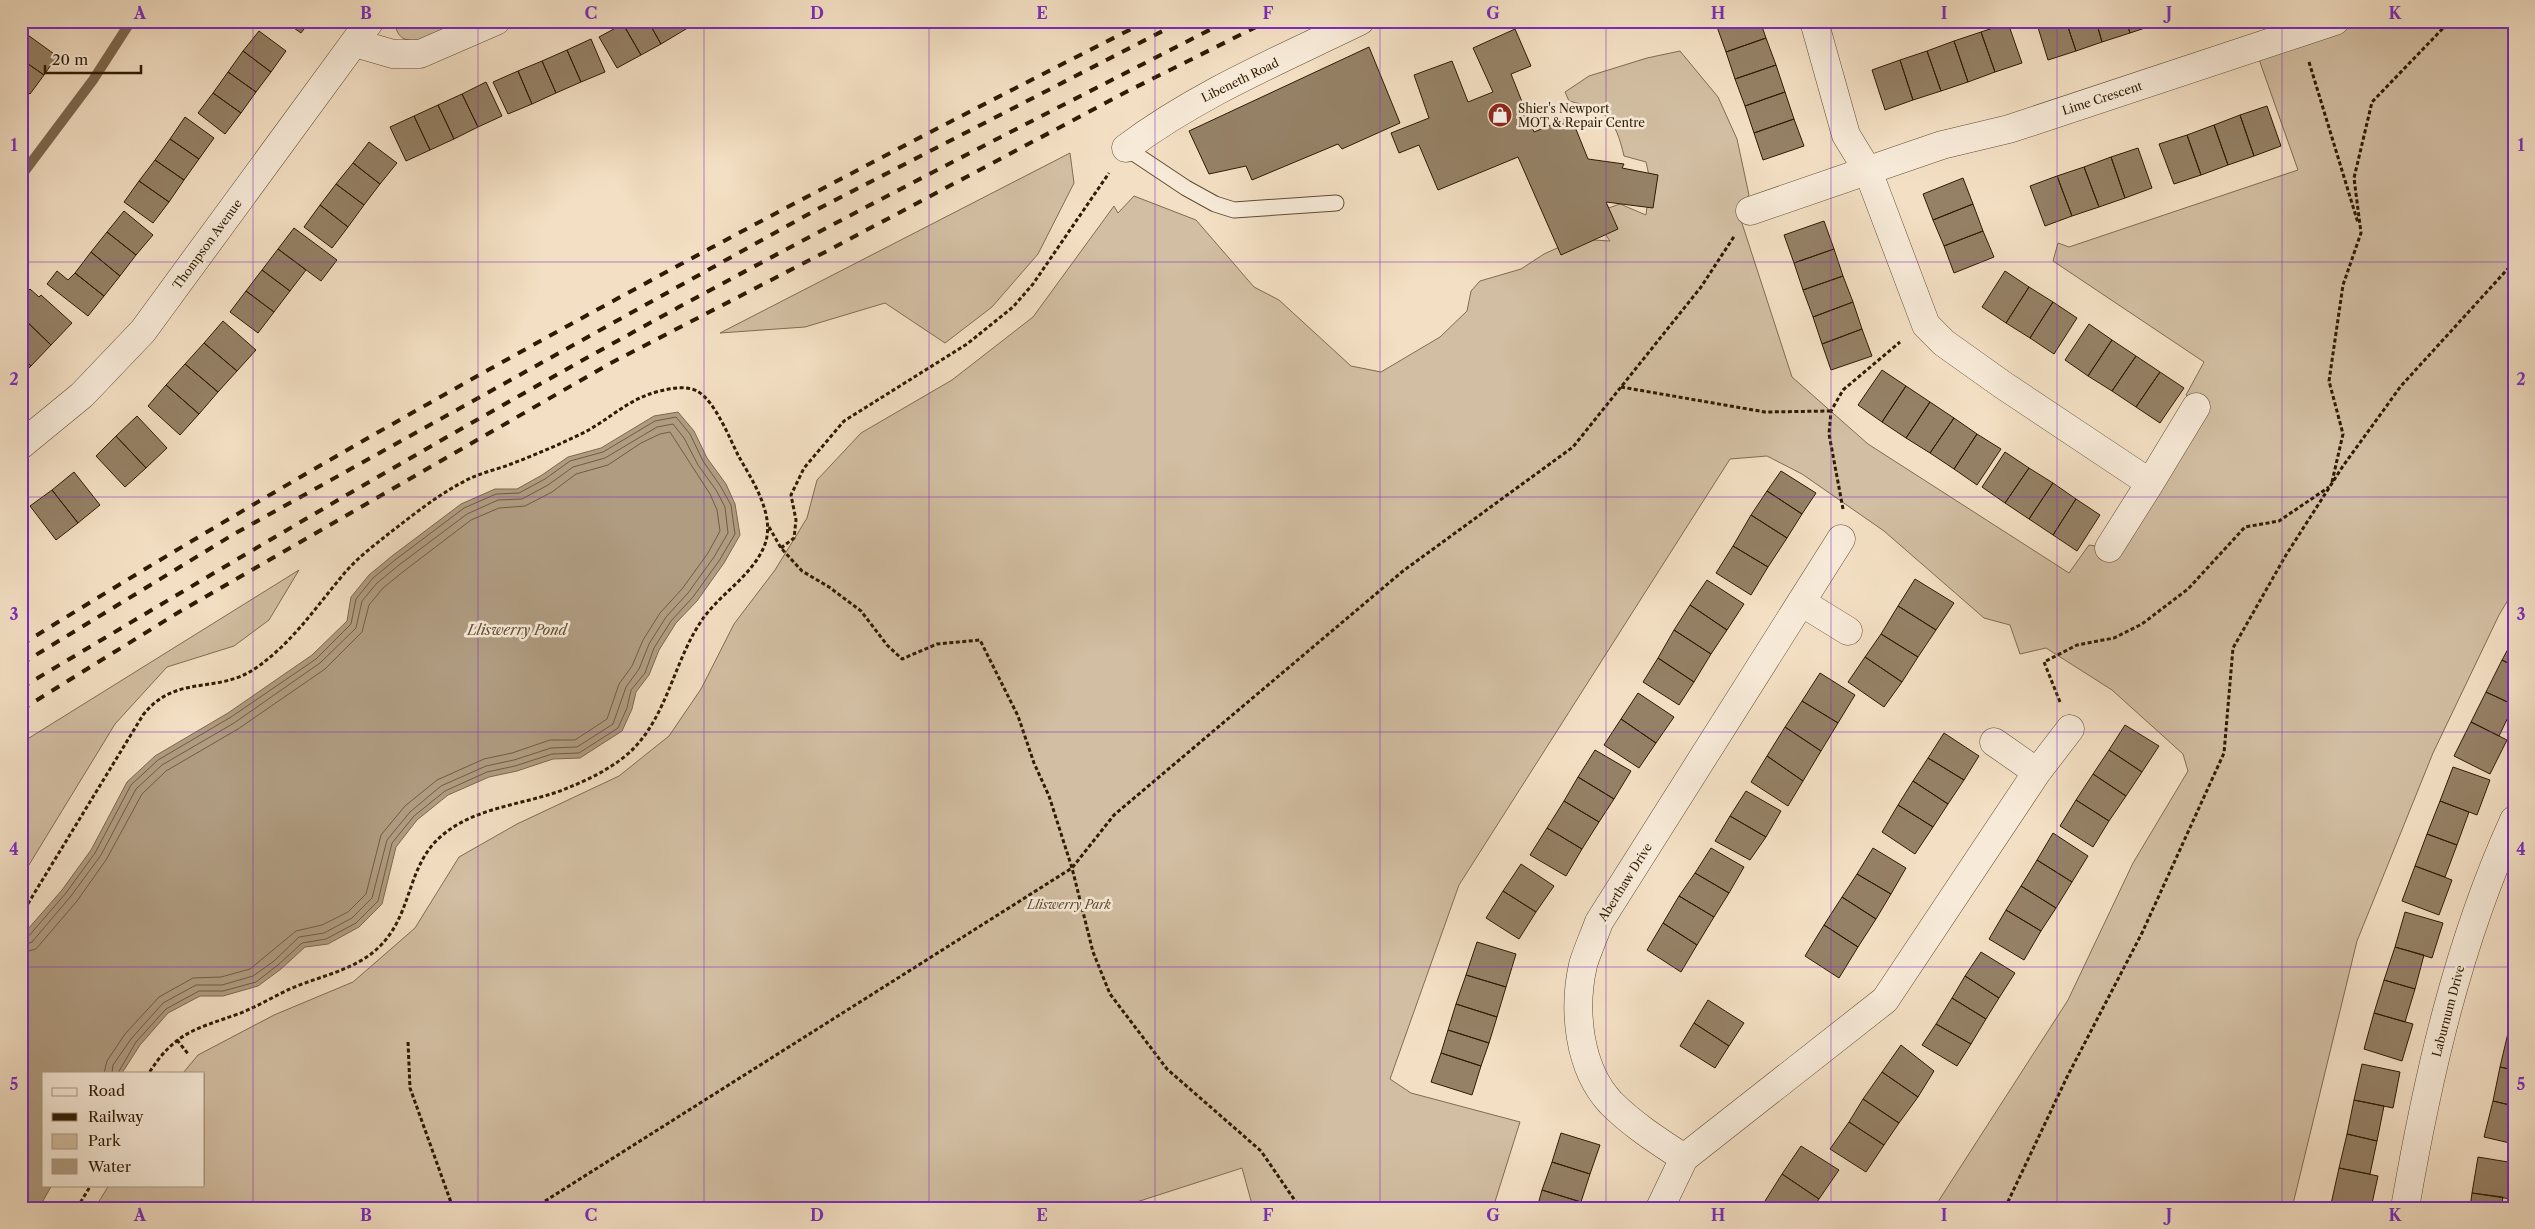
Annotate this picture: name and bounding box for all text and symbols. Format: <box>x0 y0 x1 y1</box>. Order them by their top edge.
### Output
text: A <box>133 3 147 23</box>
text: B <box>360 3 372 23</box>
text: C <box>585 3 597 23</box>
text: D <box>810 3 824 23</box>
text: E <box>1036 3 1048 23</box>
text: F <box>1263 3 1274 23</box>
text: G <box>1486 3 1500 23</box>
text: H <box>1711 3 1725 23</box>
text: I <box>1941 3 1948 23</box>
text: J <box>2163 3 2172 23</box>
text: K <box>2389 3 2403 23</box>
scale bar <box>45 42 141 74</box>
text: 20 m <box>52 50 88 69</box>
street label: Libeneth Road <box>1199 54 1282 105</box>
street label: Lime Crescent <box>2060 78 2145 118</box>
place label: Shier's Newport MOT & Repair Centre <box>1518 101 1645 130</box>
shop icon: Shier's Newport MOT & Repair Centre <box>1487 102 1513 128</box>
text: 1 <box>10 135 18 155</box>
text: 1 <box>2517 135 2525 155</box>
street label: Thompson Avenue <box>169 196 245 292</box>
text: 2 <box>9 369 19 389</box>
text: 2 <box>2516 369 2526 389</box>
text: 3 <box>9 604 19 624</box>
text: 3 <box>2516 604 2526 624</box>
water label: Lliswerry Pond <box>466 621 568 639</box>
text: 4 <box>9 839 19 859</box>
text: 4 <box>2516 839 2526 859</box>
street label: Aberthaw Drive <box>1594 840 1655 925</box>
park label: Lliswerry Park <box>1026 897 1111 912</box>
street label: Laburnum Drive <box>2429 963 2468 1059</box>
legend <box>42 1072 205 1186</box>
text: 5 <box>10 1074 19 1094</box>
text: 5 <box>2517 1074 2526 1094</box>
text: Road <box>88 1081 125 1100</box>
text: Railway <box>88 1107 144 1126</box>
text: Park <box>88 1131 122 1150</box>
text: Water <box>87 1157 132 1176</box>
text: A <box>133 1205 147 1225</box>
text: B <box>360 1205 372 1225</box>
text: C <box>585 1205 597 1225</box>
text: D <box>810 1205 824 1225</box>
text: E <box>1036 1205 1048 1225</box>
text: F <box>1263 1205 1274 1225</box>
text: G <box>1486 1205 1500 1225</box>
text: H <box>1711 1205 1725 1225</box>
text: I <box>1941 1205 1948 1225</box>
text: J <box>2163 1205 2172 1225</box>
text: K <box>2389 1205 2403 1225</box>

